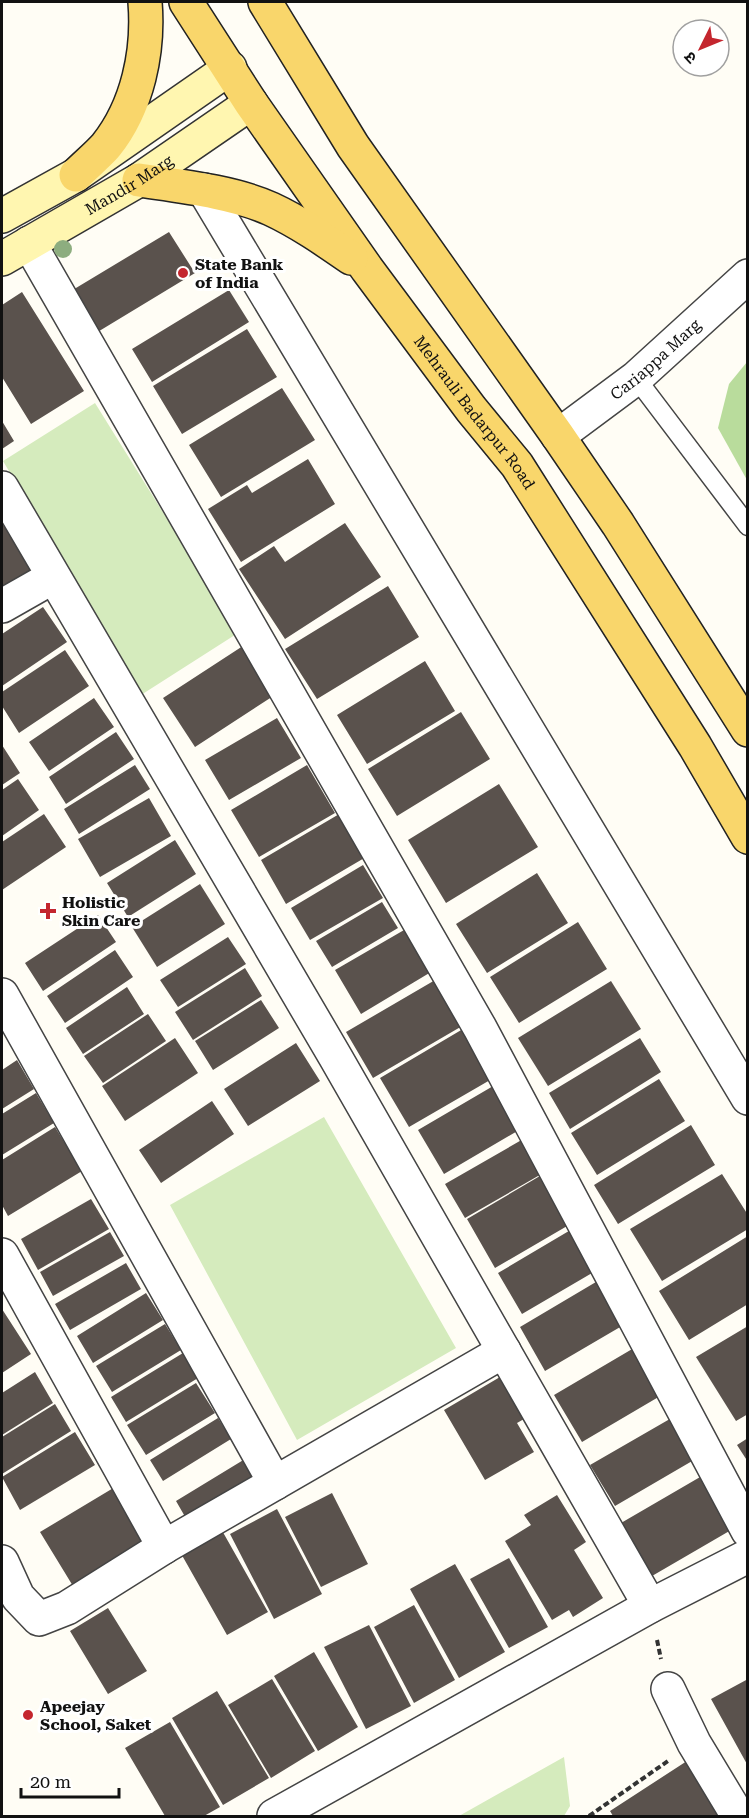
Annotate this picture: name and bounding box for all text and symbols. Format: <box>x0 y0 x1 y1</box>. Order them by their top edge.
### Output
north arrow <box>671 18 731 78</box>
text: उ <box>680 48 701 68</box>
street label: Mandir Marg <box>82 150 177 219</box>
place label: State Bank of India <box>195 255 283 292</box>
marker: State Bank of India <box>176 266 190 280</box>
street label: Cariappa Marg <box>607 315 705 404</box>
street label: Mehrauli Badarpur Road <box>410 332 539 493</box>
place label: Holistic Skin Care <box>62 893 140 930</box>
marker: Holistic Skin Care <box>39 902 57 920</box>
place label: Apeejay School, Saket <box>40 1697 152 1734</box>
marker: Apeejay School, Saket <box>21 1708 35 1722</box>
scale bar <box>21 1761 118 1799</box>
text: 20 m <box>30 1771 71 1792</box>

